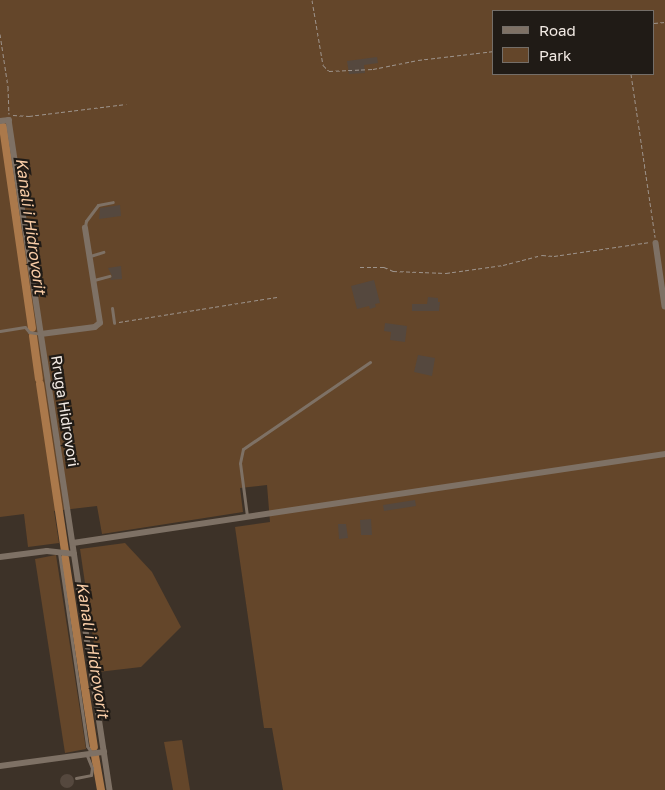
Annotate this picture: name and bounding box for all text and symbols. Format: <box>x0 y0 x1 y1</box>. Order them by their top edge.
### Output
legend <box>492 10 655 75</box>
text: Road <box>539 21 576 39</box>
text: Park <box>539 46 571 64</box>
water label: Kanali i Hidrovorit <box>12 157 50 295</box>
street label: Rruga Hidrovori <box>47 354 83 468</box>
water label: Kanali i Hidrovorit <box>73 581 113 719</box>

